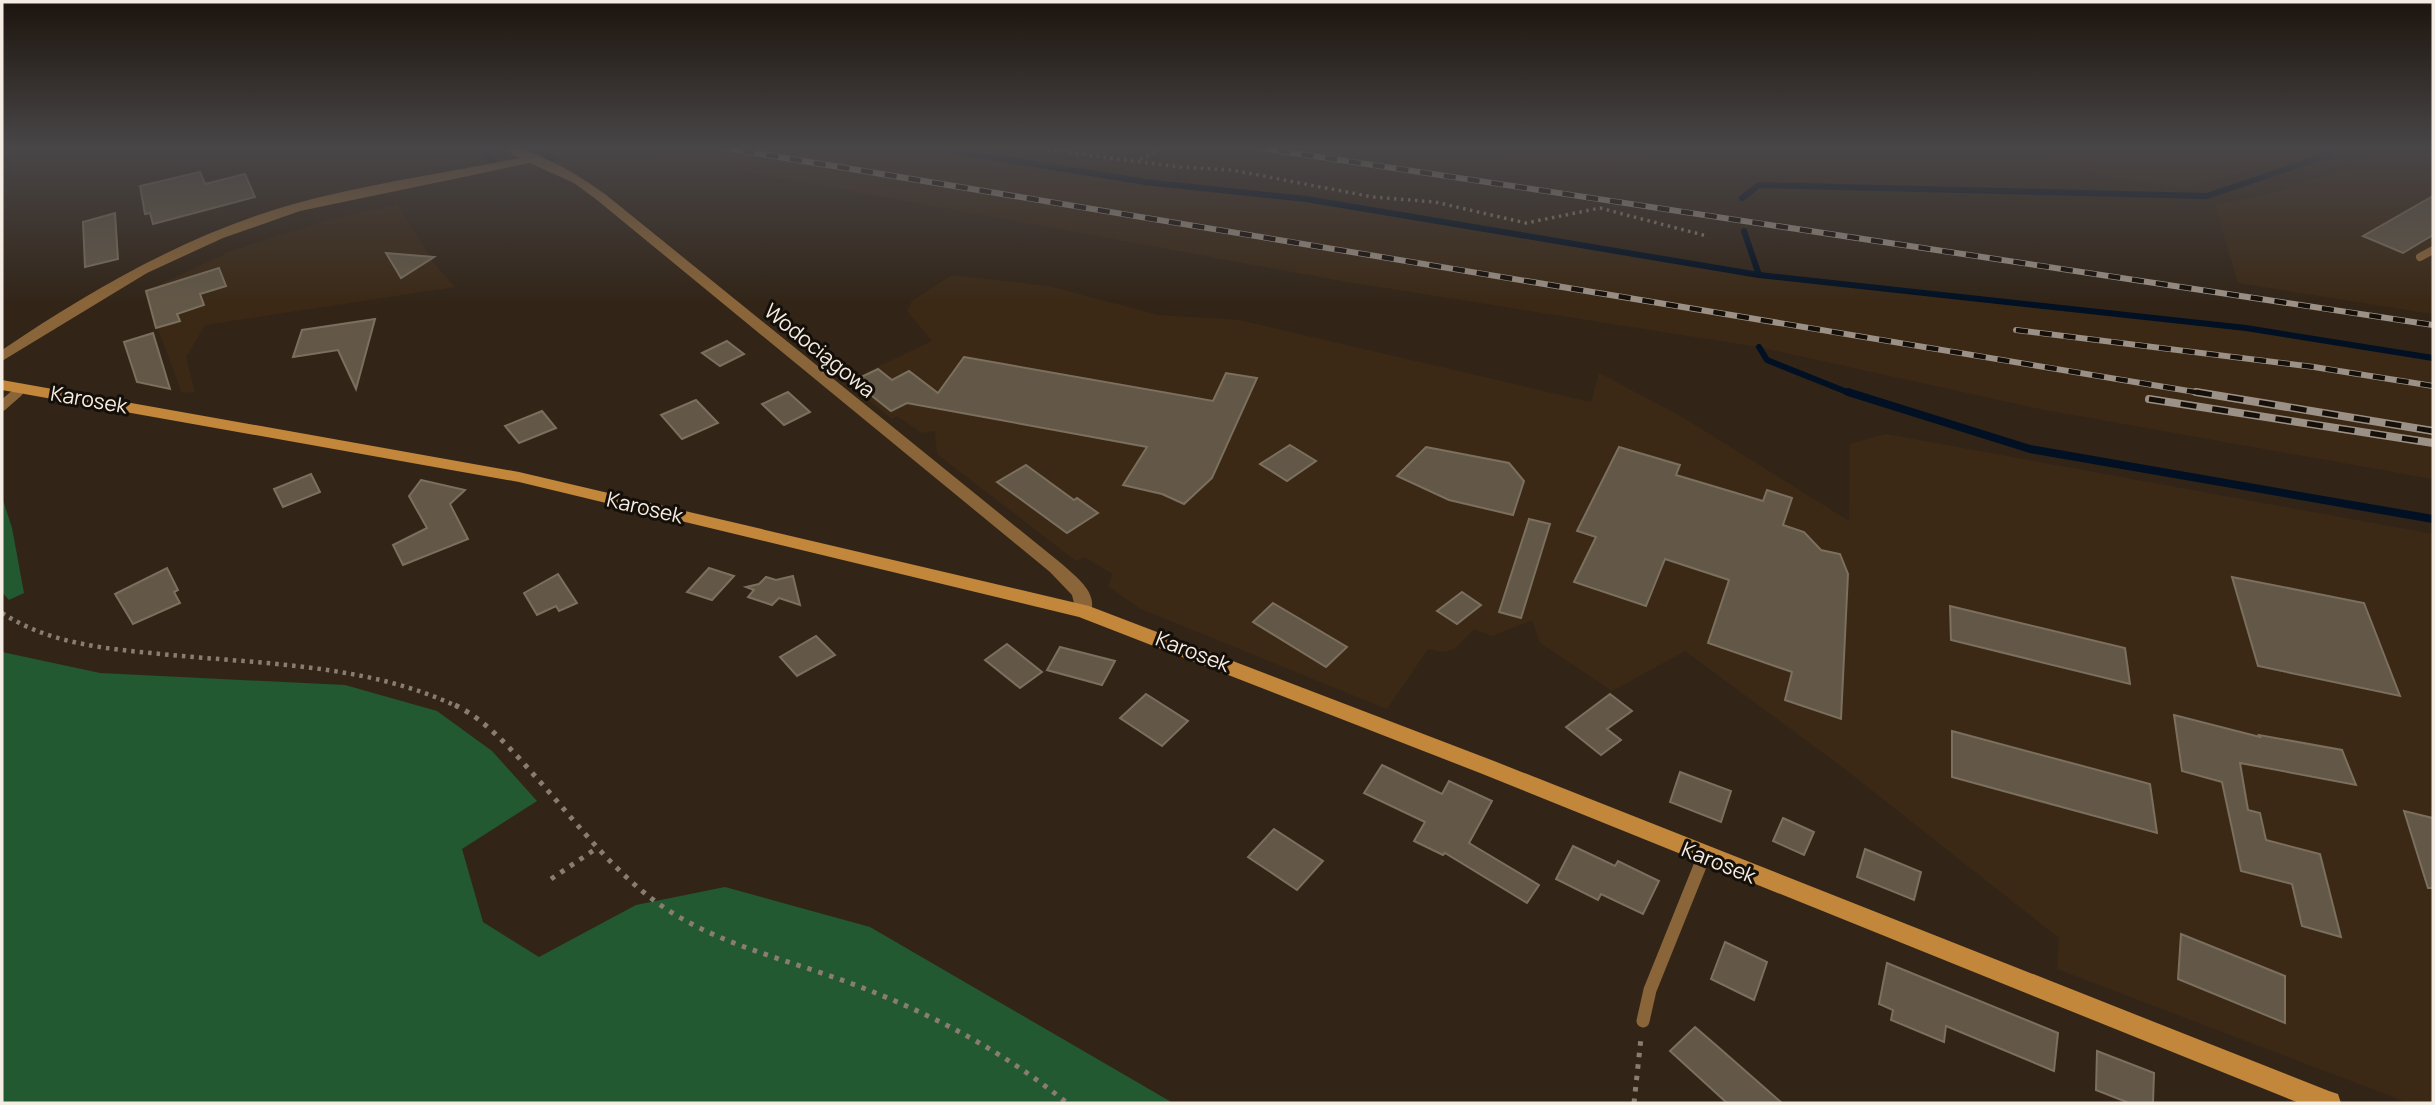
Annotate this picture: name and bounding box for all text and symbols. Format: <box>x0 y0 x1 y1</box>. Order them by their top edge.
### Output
street label: Wodociągowa <box>759 297 881 403</box>
street label: Karosek <box>48 378 130 420</box>
street label: Karosek <box>604 485 686 529</box>
street label: Karosek <box>1152 624 1235 678</box>
street label: Karosek <box>1678 834 1761 890</box>

